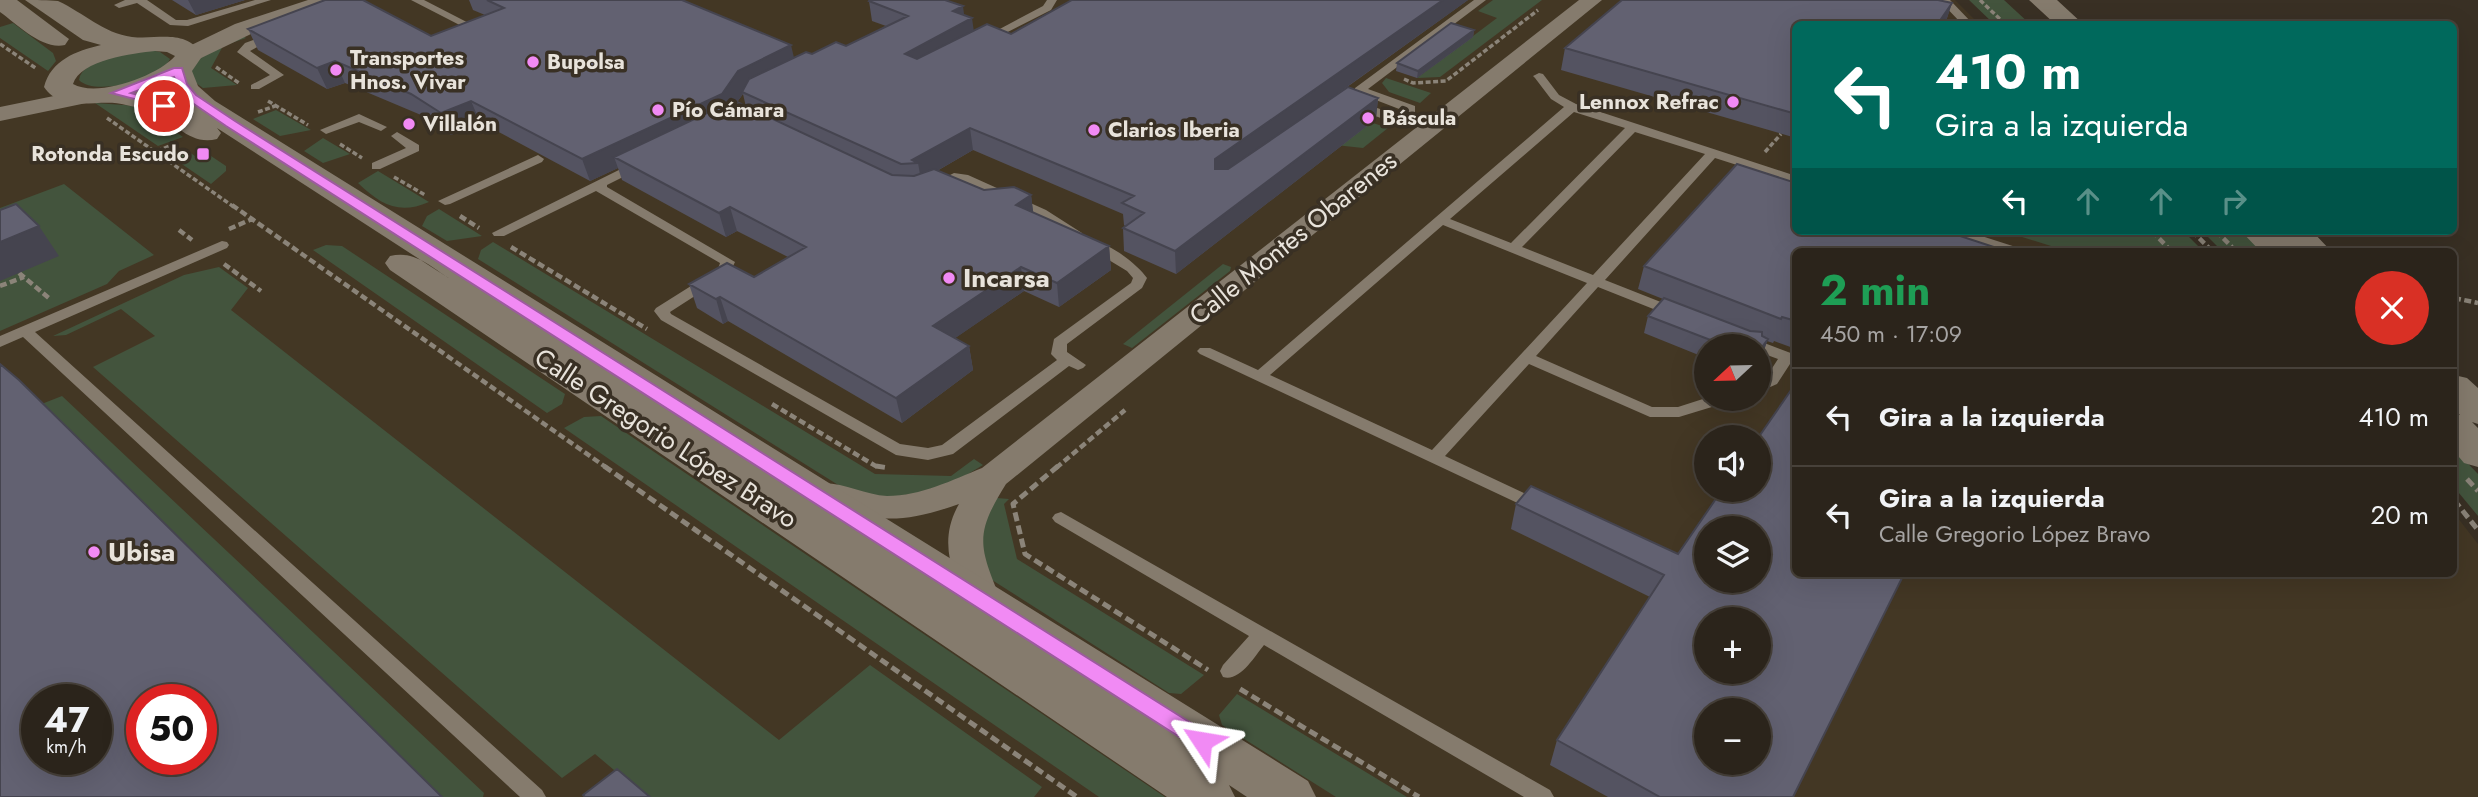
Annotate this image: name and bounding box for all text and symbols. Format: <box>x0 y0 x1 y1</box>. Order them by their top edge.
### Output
text: 410 m <box>1935 37 2081 107</box>
place label: Transportes Hnos. Vivar <box>350 43 466 97</box>
place label: Bupolsa <box>547 47 625 77</box>
icon: left <box>1820 49 1911 140</box>
marker: Bupolsa <box>525 54 541 70</box>
marker: Transportes Hnos. Vivar <box>328 62 344 78</box>
pin <box>134 76 194 136</box>
icon: arrive <box>145 87 183 125</box>
place label: Lennox Refrac <box>1579 87 1719 117</box>
marker: Lennox Refrac <box>1725 94 1741 110</box>
place label: Pío Cámara <box>672 95 784 125</box>
marker: Pío Cámara <box>650 102 666 118</box>
text: Gira a la izquierda <box>1935 102 2188 148</box>
place label: Báscula <box>1382 103 1456 133</box>
place label: Villalón <box>422 109 497 139</box>
marker: Báscula <box>1360 110 1376 126</box>
place label: Clarios Iberia <box>1108 115 1240 145</box>
marker: Villalón <box>401 116 417 132</box>
marker: Clarios Iberia <box>1086 122 1102 138</box>
place label: Rotonda Escudo <box>31 139 189 169</box>
street label: Calle Montes Obarenes <box>1181 142 1405 334</box>
marker: Rotonda Escudo <box>195 146 211 162</box>
icon: left <box>1996 182 2034 220</box>
icon: ahead <box>2069 182 2107 220</box>
icon: ahead <box>2142 182 2180 220</box>
icon: right <box>2215 182 2253 220</box>
place label: Incarsa <box>963 259 1050 297</box>
text: 2 min <box>1820 260 1930 321</box>
marker: Incarsa <box>941 270 957 286</box>
button: close <box>2355 271 2429 345</box>
text: 450 m · 17:09 <box>1820 317 1962 351</box>
north arrow <box>1694 334 1771 411</box>
map controls <box>1694 334 1771 775</box>
street label: Calle Gregorio López Bravo <box>527 339 805 537</box>
icon: left <box>1820 398 1858 436</box>
text: Gira a la izquierda <box>1879 398 2105 436</box>
text: 410 m <box>2358 398 2429 436</box>
button: sound <box>1694 425 1771 502</box>
text: Gira a la izquierda <box>1879 479 2105 517</box>
icon: left <box>1820 496 1858 534</box>
text: 20 m <box>2371 496 2429 534</box>
button: layers <box>1694 516 1771 593</box>
text: Calle Gregorio López Bravo <box>1879 517 2150 551</box>
place label: Ubisa <box>108 533 175 571</box>
marker: Ubisa <box>86 544 102 560</box>
button: + <box>1694 607 1771 684</box>
speed limit sign: 50 <box>126 684 217 775</box>
text: 47 <box>44 695 89 745</box>
button: − <box>1694 698 1771 775</box>
position arrow <box>1165 704 1239 778</box>
text: km/h <box>46 734 87 760</box>

